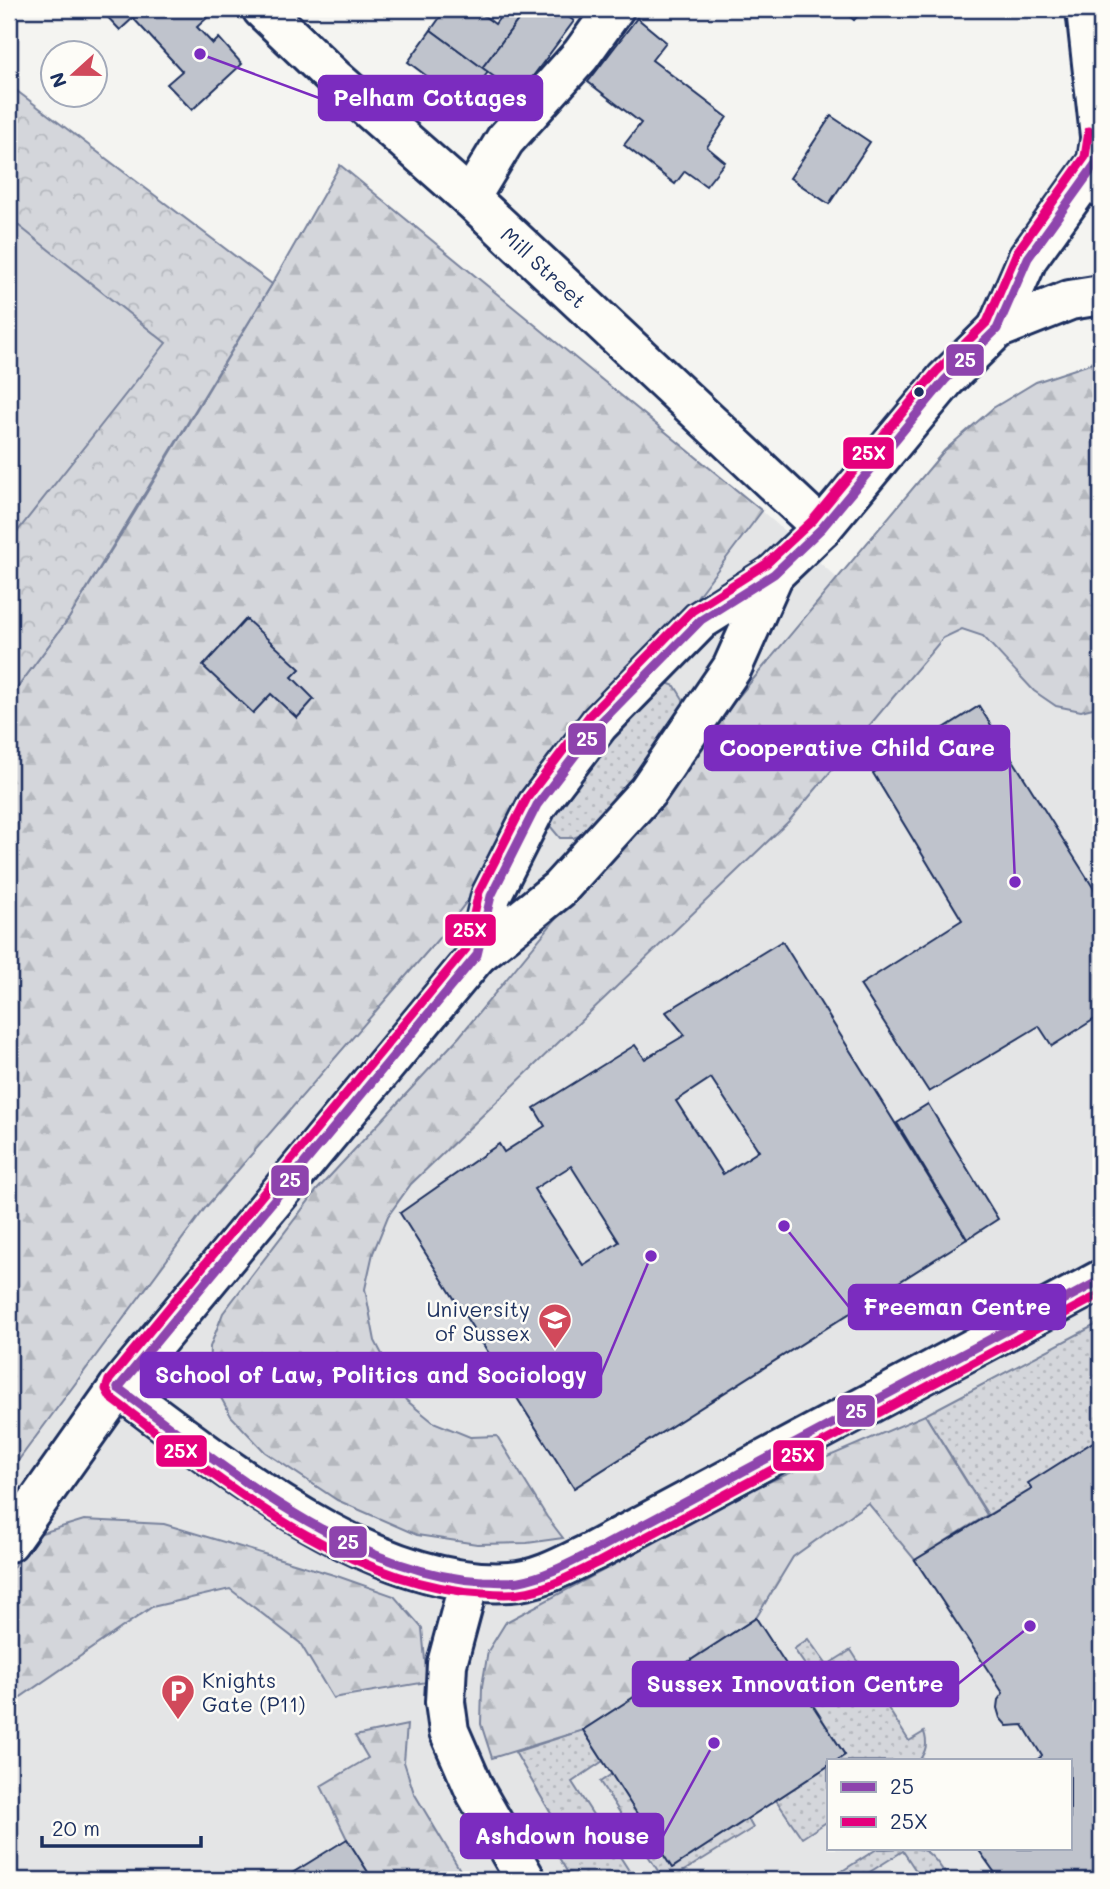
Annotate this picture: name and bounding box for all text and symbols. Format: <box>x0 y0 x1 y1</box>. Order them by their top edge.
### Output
north arrow <box>38 38 108 108</box>
text: N <box>43 69 72 91</box>
callout: Pelham Cottages <box>319 76 542 120</box>
text: Pelham Cottages <box>333 82 527 112</box>
street label: Mill Street <box>496 221 592 313</box>
line badge: 25 <box>945 343 985 377</box>
text: 25 <box>954 347 976 372</box>
unlabelled marker <box>912 385 926 399</box>
line badge: 25X <box>842 436 895 470</box>
text: 25X <box>852 440 886 465</box>
line badge: 25 <box>567 722 607 756</box>
text: 25 <box>576 726 598 751</box>
callout: Cooperative Child Care <box>705 726 1009 770</box>
text: Cooperative Child Care <box>719 732 995 762</box>
line badge: 25X <box>444 913 497 947</box>
text: 25X <box>453 917 487 942</box>
line badge: 25 <box>270 1164 310 1197</box>
text: 25 <box>279 1167 301 1192</box>
callout: Freeman Centre <box>849 1285 1065 1329</box>
text: Freeman Centre <box>863 1291 1051 1321</box>
place label: University of Sussex <box>426 1295 530 1346</box>
school or university icon: University of Sussex <box>536 1301 574 1350</box>
callout: School of Law, Politics and Sociology <box>141 1353 601 1397</box>
text: School of Law, Politics and Sociology <box>155 1359 587 1389</box>
line badge: 25 <box>836 1394 876 1428</box>
text: 25 <box>845 1398 867 1423</box>
line badge: 25X <box>155 1434 208 1468</box>
text: 25X <box>164 1438 198 1463</box>
line badge: 25X <box>772 1439 825 1472</box>
text: 25X <box>781 1442 815 1467</box>
line badge: 25 <box>328 1525 368 1559</box>
text: 25 <box>337 1529 359 1554</box>
callout: Sussex Innovation Centre <box>633 1662 958 1706</box>
place label: Knights Gate (P11) <box>202 1666 306 1717</box>
text: Sussex Innovation Centre <box>647 1668 943 1698</box>
parking icon: Knights Gate (P11) <box>159 1672 197 1721</box>
legend <box>827 1759 1072 1850</box>
text: 25 <box>890 1772 914 1799</box>
scale bar <box>42 1805 201 1849</box>
text: 25X <box>890 1807 928 1834</box>
text: 20 m <box>52 1814 100 1841</box>
callout: Ashdown house <box>461 1814 663 1858</box>
text: Ashdown house <box>475 1820 649 1850</box>

